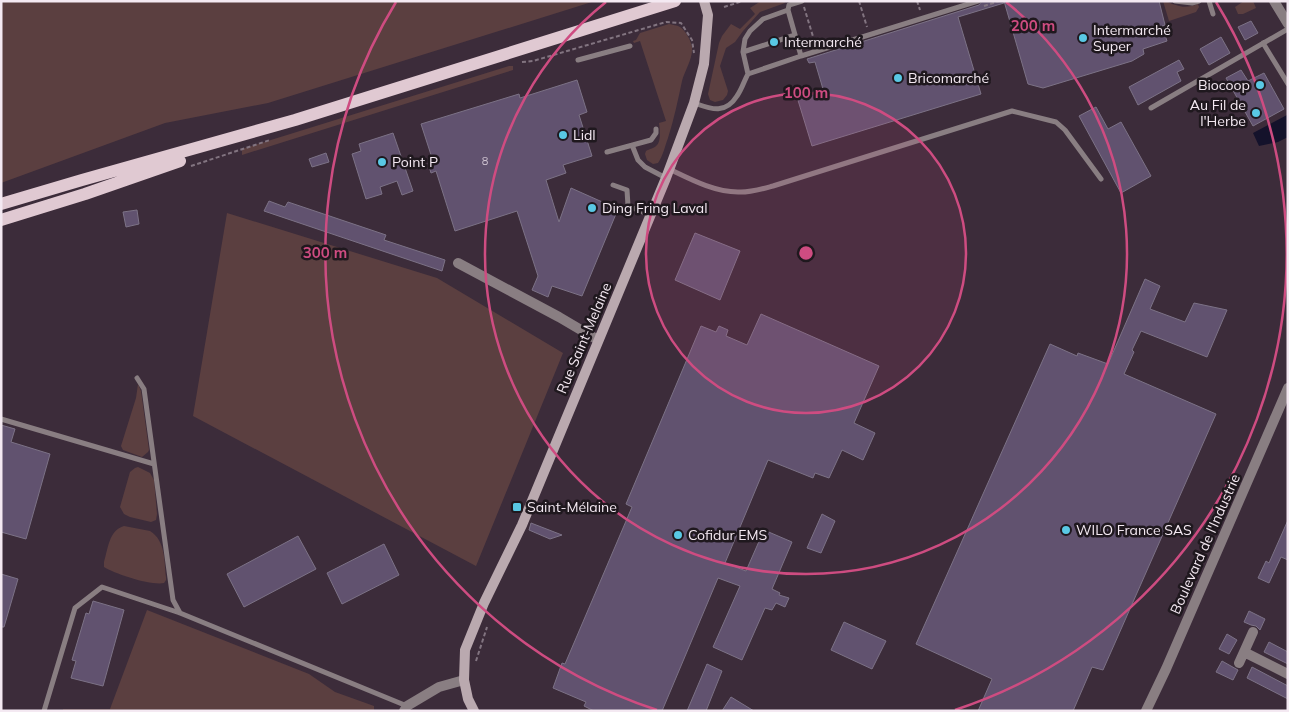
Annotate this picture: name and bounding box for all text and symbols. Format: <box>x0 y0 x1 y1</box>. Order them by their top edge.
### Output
text: 200 m <box>1011 16 1055 35</box>
place label: Intermarché Super <box>1093 21 1171 55</box>
marker: Intermarché Super <box>1077 32 1089 44</box>
place label: Intermarché <box>784 33 862 51</box>
marker: Intermarché <box>768 36 780 48</box>
place label: Bricomarché <box>908 69 989 87</box>
marker: Bricomarché <box>892 72 904 84</box>
place label: Biocoop <box>1198 76 1250 94</box>
marker: Biocoop <box>1254 79 1266 91</box>
text: 100 m <box>784 83 828 102</box>
place label: Au Fil de l'Herbe <box>1190 96 1246 130</box>
marker: Au Fil de l'Herbe <box>1250 107 1262 119</box>
place label: Lidl <box>573 126 596 144</box>
marker: Lidl <box>557 129 569 141</box>
place label: Point P <box>392 153 438 171</box>
house number: 8 <box>482 154 489 168</box>
marker: Point P <box>376 156 388 168</box>
place label: Ding Fring Laval <box>602 199 708 217</box>
marker: Ding Fring Laval <box>586 202 598 214</box>
text: 300 m <box>303 243 347 262</box>
centre of rings <box>797 244 815 262</box>
street label: Rue Saint-Melaine <box>552 280 616 396</box>
street label: Boulevard de l'Industrie <box>1166 471 1244 617</box>
place label: Saint-Mélaine <box>527 498 617 516</box>
marker: Saint-Mélaine <box>511 501 523 513</box>
place label: WILO France SAS <box>1076 521 1192 539</box>
marker: WILO France SAS <box>1060 524 1072 536</box>
place label: Cofidur EMS <box>688 526 768 544</box>
marker: Cofidur EMS <box>672 529 684 541</box>

